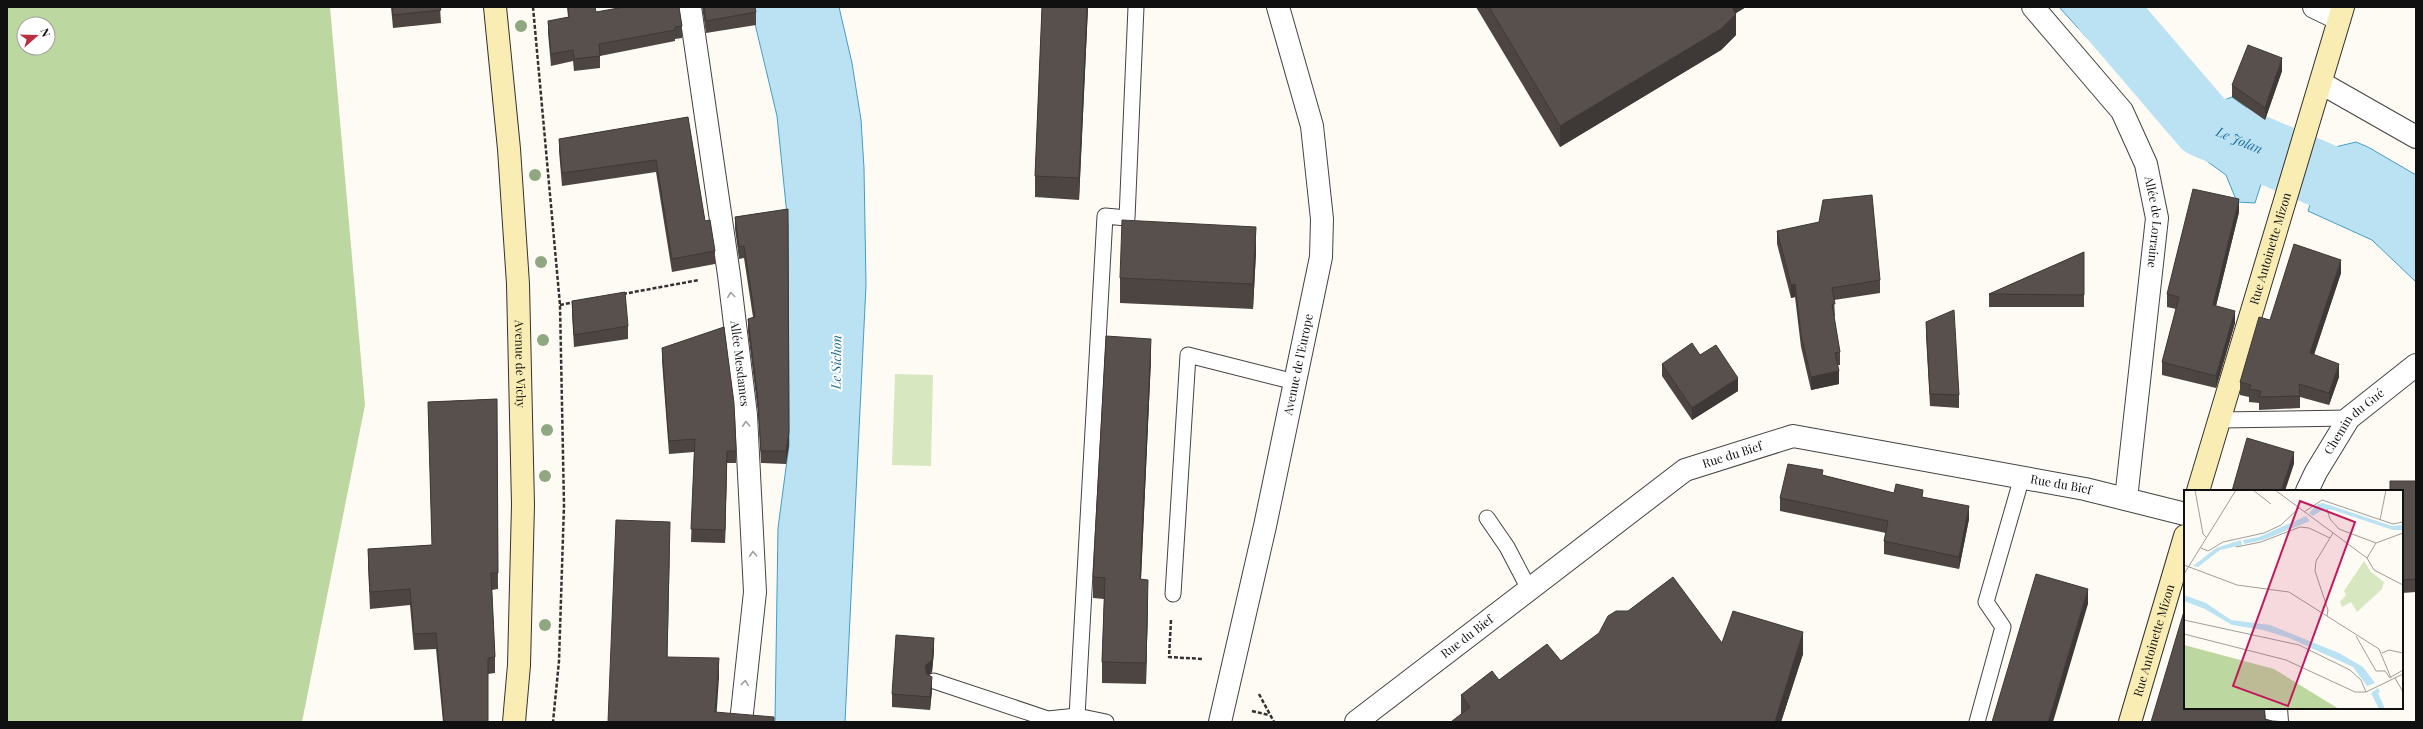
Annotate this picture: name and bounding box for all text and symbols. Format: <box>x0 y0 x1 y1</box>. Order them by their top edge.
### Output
north arrow <box>16 16 56 56</box>
text: N <box>37 26 54 39</box>
water label: Le Jolan <box>2213 122 2265 157</box>
street label: Allée de Lorraine <box>2141 174 2166 269</box>
street label: Rue Antoinette Mizon <box>2245 190 2294 306</box>
one-way arrow <box>727 292 736 298</box>
street label: Avenue de l'Europe <box>1279 312 1316 417</box>
street label: Avenue de Vichy <box>512 319 530 408</box>
street label: Allée Mesdames <box>727 319 754 407</box>
water label: Le Sichon <box>827 335 844 390</box>
street label: Chemin du Gué <box>2320 384 2387 457</box>
one-way arrow <box>742 421 751 427</box>
street label: Rue du Bief <box>1700 437 1765 471</box>
street label: Rue du Bief <box>2029 470 2094 498</box>
inset map <box>2184 490 2403 709</box>
one-way arrow <box>749 551 757 557</box>
street label: Rue Antoinette Mizon <box>2129 582 2177 698</box>
street label: Rue du Bief <box>1437 610 1497 661</box>
one-way arrow <box>740 680 749 686</box>

